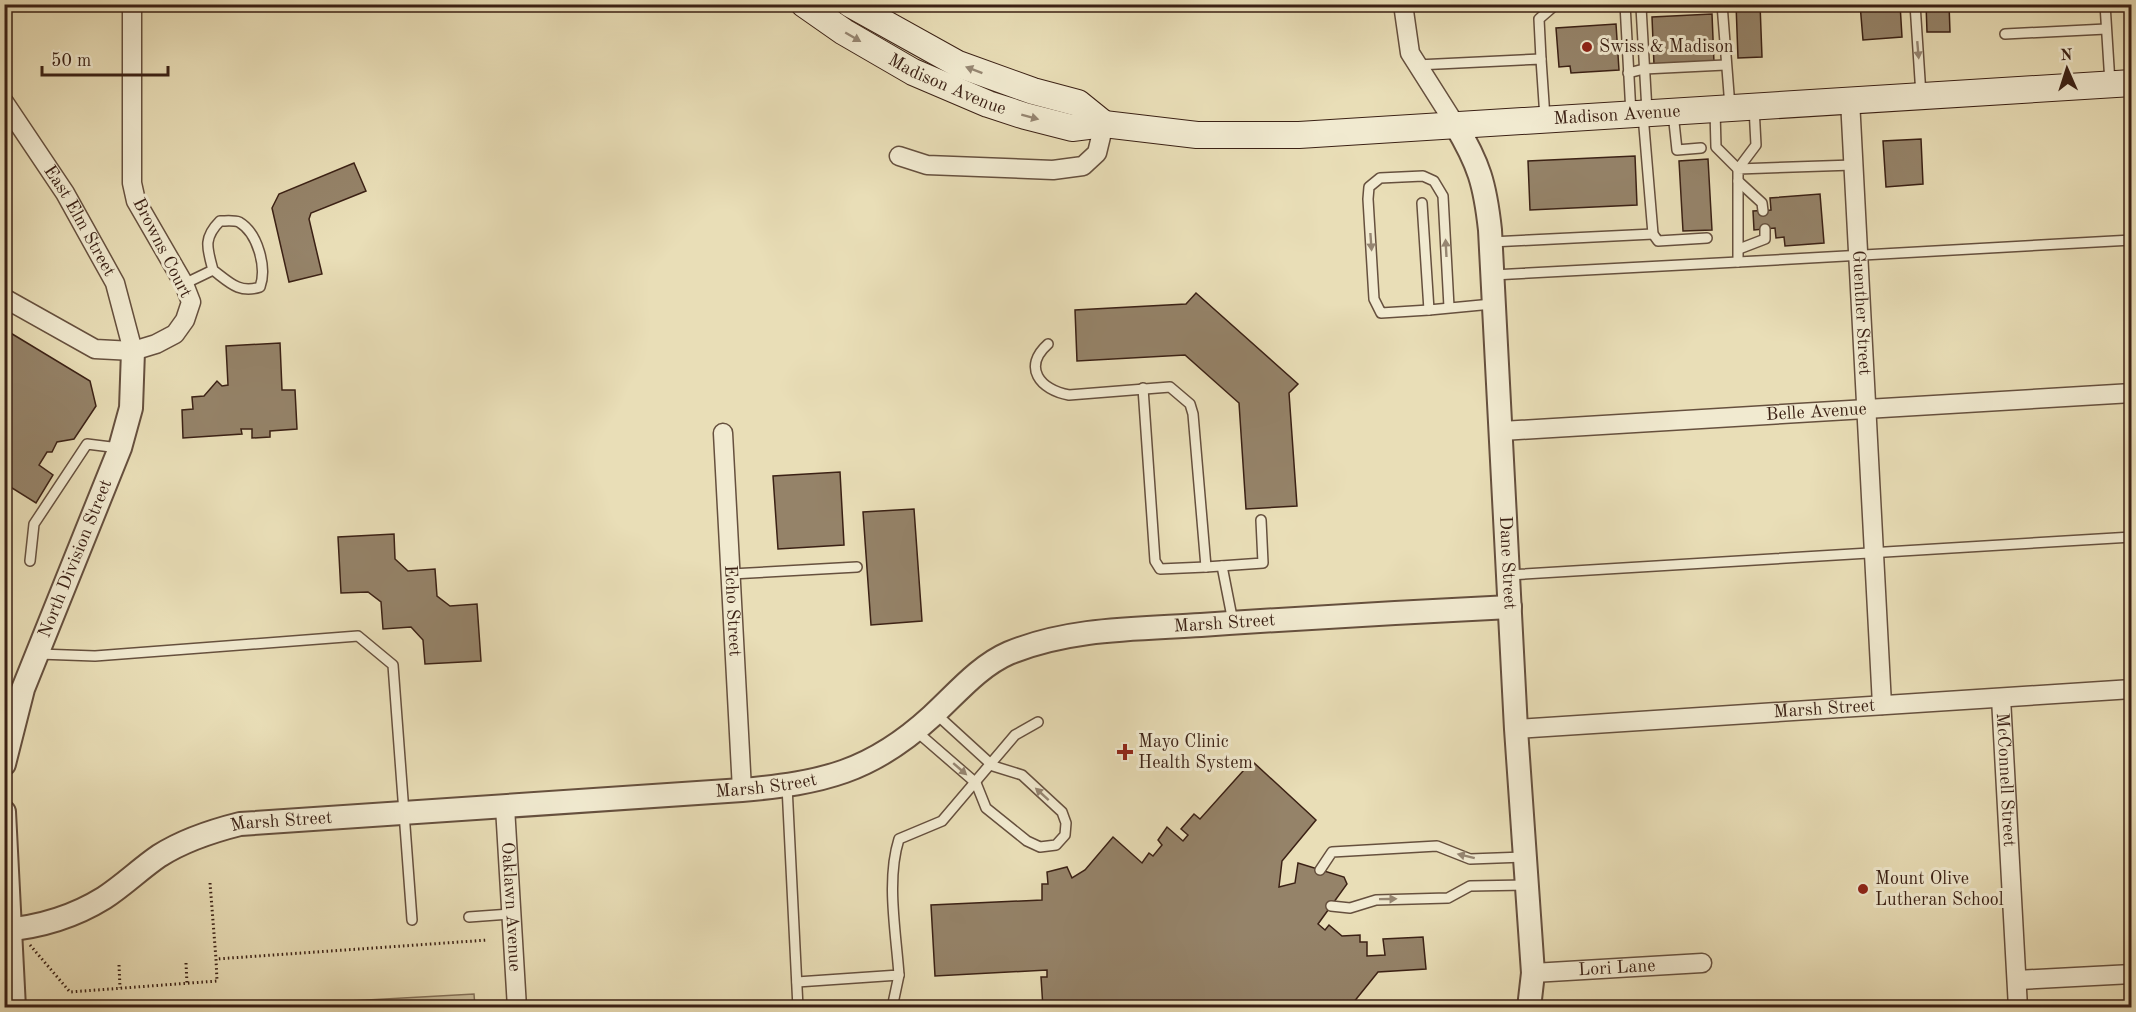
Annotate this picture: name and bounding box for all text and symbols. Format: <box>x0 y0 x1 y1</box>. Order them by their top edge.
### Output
one-way arrow <box>845 32 861 43</box>
place label: Swiss & Madison <box>1599 38 1734 56</box>
scale bar <box>42 39 168 77</box>
north arrow <box>2037 39 2097 99</box>
marker: Swiss & Madison <box>1580 40 1594 54</box>
one-way arrow <box>1913 41 1923 60</box>
text: N <box>2060 48 2074 64</box>
street label: Madison Avenue <box>885 51 1008 118</box>
text: 50 m <box>51 52 91 70</box>
one-way arrow <box>965 65 983 74</box>
street label: Madison Avenue <box>1553 102 1681 128</box>
one-way arrow <box>1021 113 1039 122</box>
street label: East Elm Street <box>40 162 118 279</box>
street label: Browns Court <box>129 195 195 301</box>
one-way arrow <box>1366 233 1375 252</box>
one-way arrow <box>1441 239 1450 258</box>
street label: Guenther Street <box>1849 250 1874 376</box>
street label: Belle Avenue <box>1765 400 1867 424</box>
street label: North Division Street <box>36 477 115 640</box>
street label: Dane Street <box>1496 515 1519 610</box>
street label: Echo Street <box>721 564 744 657</box>
street label: Marsh Street <box>1173 611 1276 635</box>
street label: Marsh Street <box>1773 697 1876 721</box>
street label: McConnell Street <box>1993 712 2018 847</box>
place label: Mayo Clinic Health System <box>1138 733 1253 772</box>
marker: Mayo Clinic Health System <box>1116 743 1134 761</box>
one-way arrow <box>952 762 967 775</box>
street label: Marsh Street <box>715 771 818 801</box>
one-way arrow <box>1035 787 1050 801</box>
street label: Marsh Street <box>229 809 333 835</box>
street label: Oaklawn Avenue <box>498 841 524 972</box>
one-way arrow <box>1457 851 1476 861</box>
place label: Mount Olive Lutheran School <box>1875 870 2004 909</box>
marker: Mount Olive Lutheran School <box>1856 882 1870 896</box>
one-way arrow <box>1378 895 1397 904</box>
street label: Lori Lane <box>1578 957 1656 979</box>

